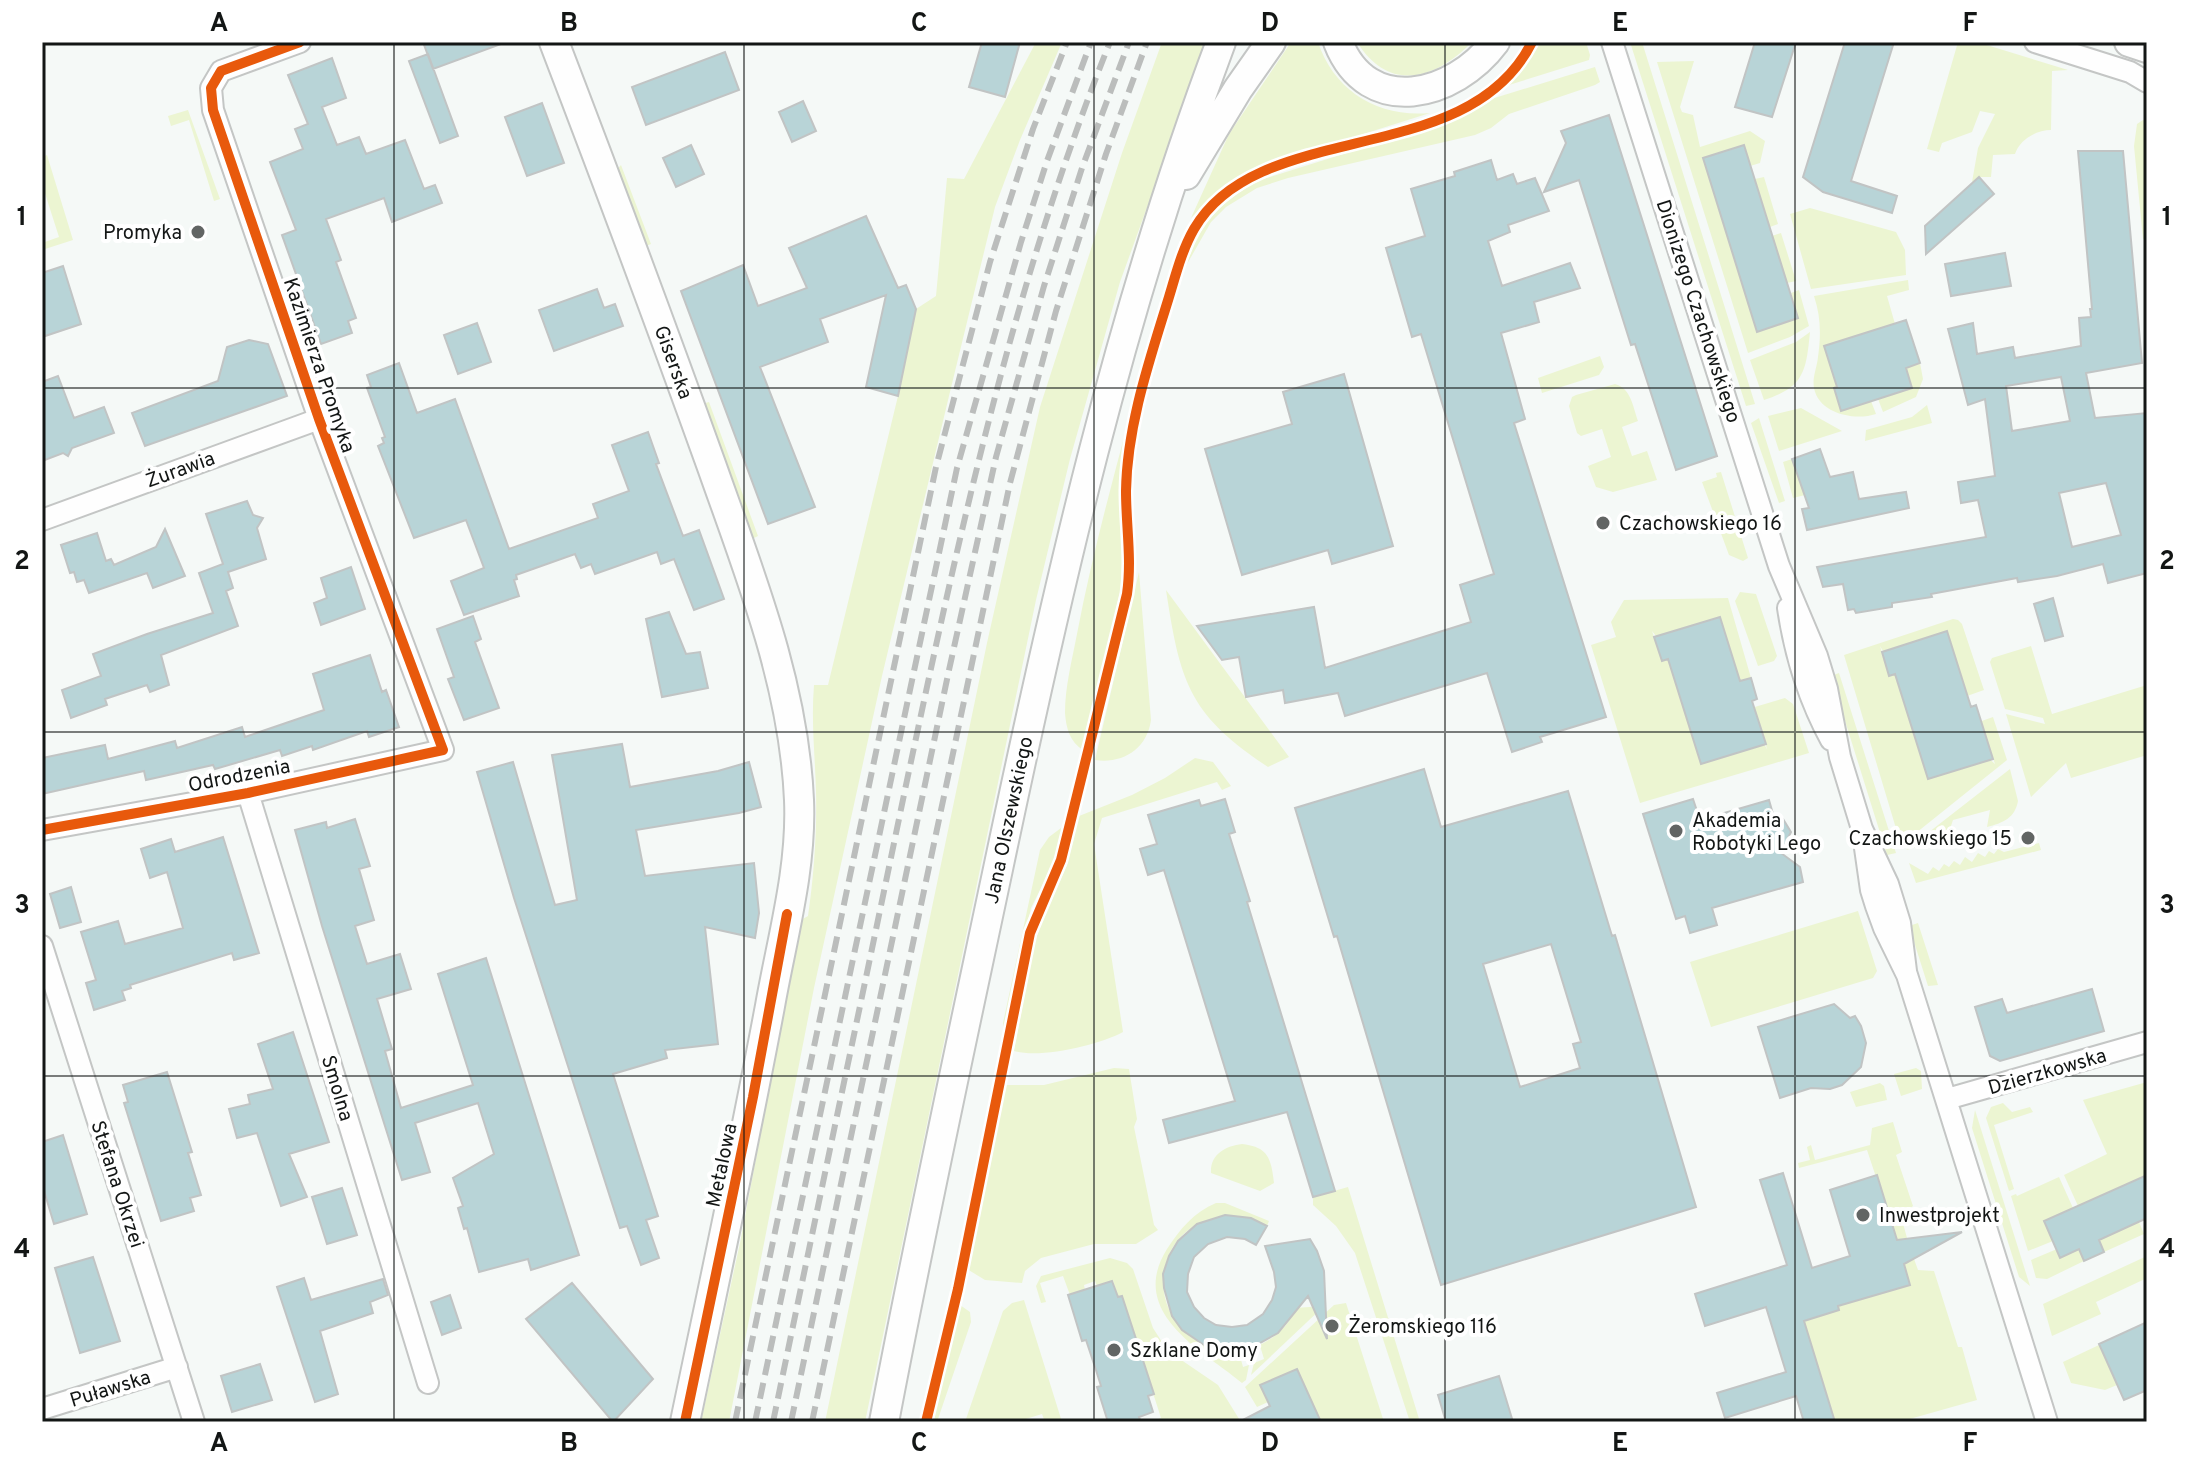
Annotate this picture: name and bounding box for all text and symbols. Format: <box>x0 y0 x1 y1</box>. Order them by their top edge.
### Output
text: A <box>210 8 228 41</box>
text: B <box>560 8 578 41</box>
text: C <box>911 8 927 41</box>
text: D <box>1261 8 1279 41</box>
text: E <box>1612 8 1628 41</box>
text: F <box>1963 8 1978 41</box>
street label: Dionizego Czachowskiego <box>1649 197 1745 426</box>
text: 1 <box>17 202 27 235</box>
text: 1 <box>2162 202 2172 235</box>
place label: Promyka <box>103 221 182 247</box>
marker: Promyka <box>189 223 207 241</box>
street label: Kazimierza Promyka <box>276 275 360 457</box>
street label: Giserska <box>647 322 697 403</box>
street label: Żurawia <box>142 445 219 495</box>
place label: Czachowskiego 16 <box>1619 512 1782 538</box>
marker: Czachowskiego 16 <box>1594 514 1612 532</box>
text: 2 <box>14 546 30 579</box>
text: 2 <box>2159 546 2175 579</box>
street label: Jana Olszewskiego <box>980 734 1040 906</box>
street label: Odrodzenia <box>186 754 293 800</box>
place label: Akademia Robotyki Lego <box>1692 809 1821 858</box>
marker: Akademia Robotyki Lego <box>1667 822 1685 840</box>
place label: Czachowskiego 15 <box>1849 827 2012 853</box>
marker: Czachowskiego 15 <box>2019 829 2037 847</box>
text: 3 <box>14 890 30 923</box>
text: 3 <box>2159 890 2175 923</box>
street label: Dzierzkowska <box>1985 1044 2110 1102</box>
street label: Smolna <box>314 1053 358 1125</box>
street label: Stefana Okrzei <box>83 1118 149 1251</box>
street label: Metalowa <box>701 1121 745 1210</box>
place label: Inwestprojekt <box>1879 1204 2000 1230</box>
marker: Inwestprojekt <box>1854 1206 1872 1224</box>
text: 4 <box>14 1234 30 1267</box>
text: 4 <box>2159 1234 2175 1267</box>
place label: Żeromskiego 116 <box>1348 1314 1497 1341</box>
marker: Żeromskiego 116 <box>1323 1317 1341 1335</box>
place label: Szklane Domy <box>1130 1339 1258 1365</box>
marker: Szklane Domy <box>1105 1341 1123 1359</box>
street label: Puławska <box>67 1365 154 1415</box>
text: A <box>210 1428 228 1461</box>
text: B <box>560 1428 578 1461</box>
text: C <box>911 1428 927 1461</box>
text: D <box>1261 1428 1279 1461</box>
text: E <box>1612 1428 1628 1461</box>
text: F <box>1963 1428 1978 1461</box>

